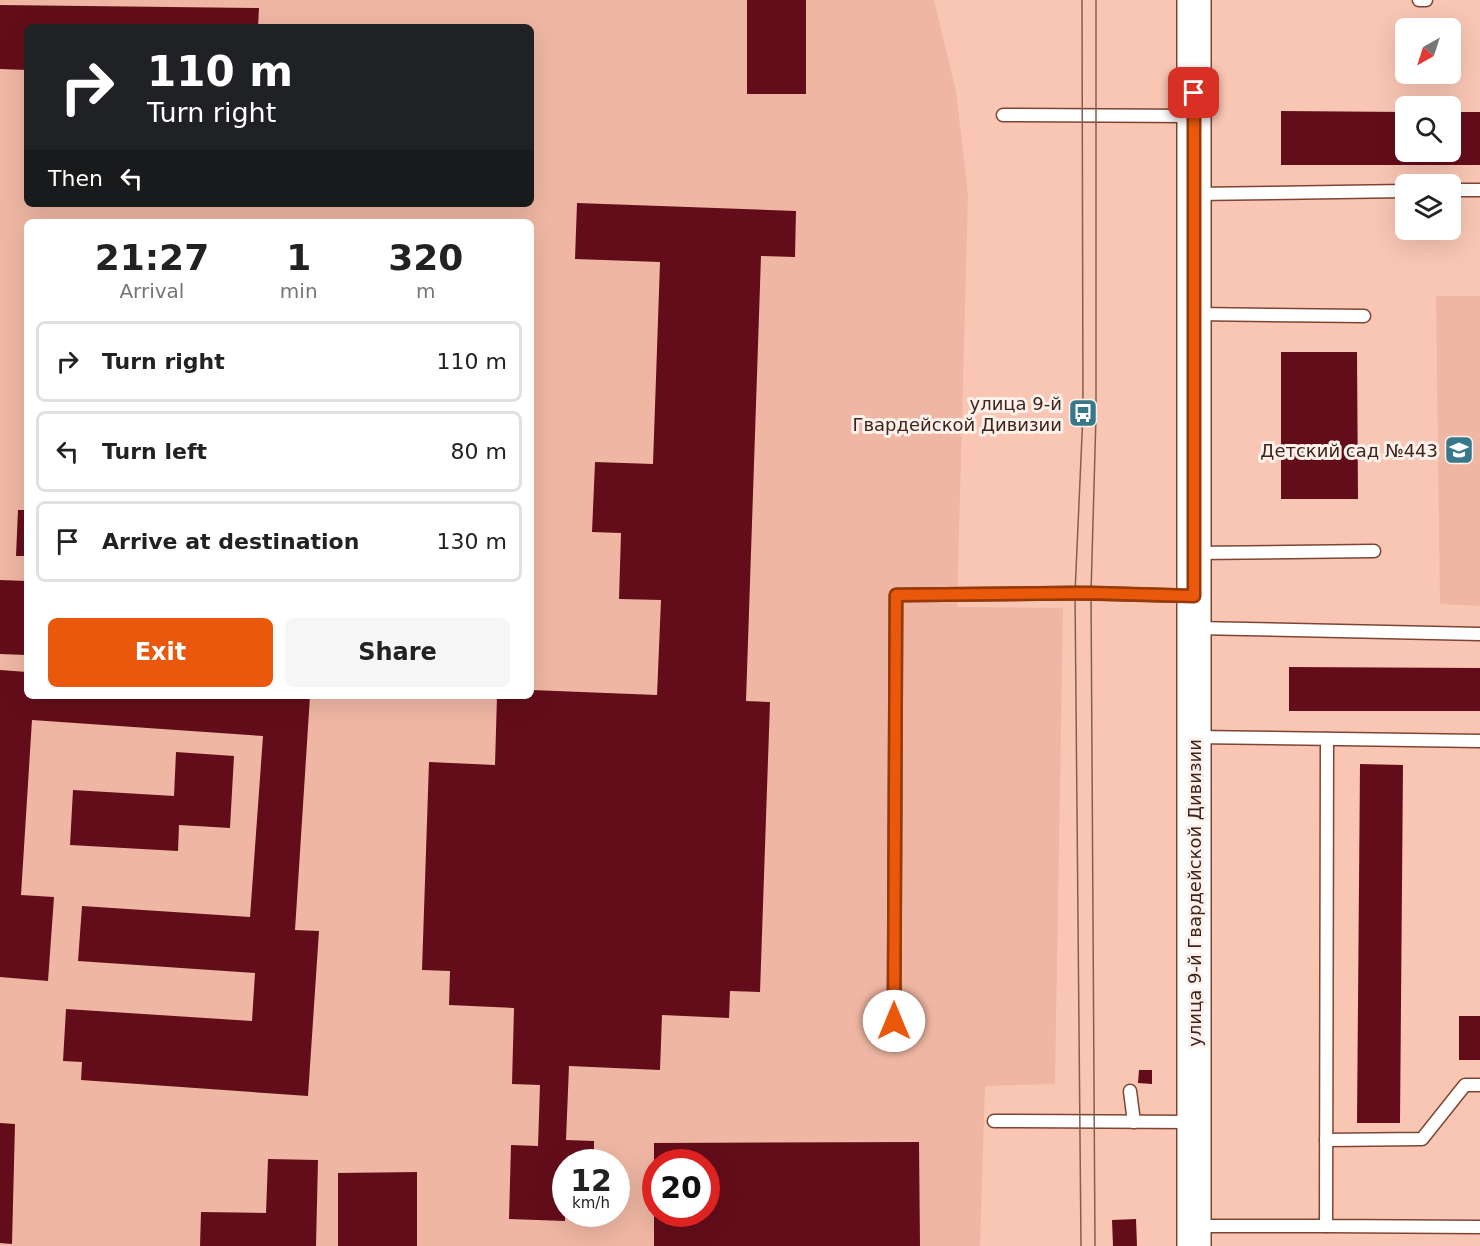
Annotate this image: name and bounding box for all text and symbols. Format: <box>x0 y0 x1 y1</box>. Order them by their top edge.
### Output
north arrow <box>1395 18 1461 84</box>
map controls <box>1395 18 1461 240</box>
text: 110 m <box>147 47 293 96</box>
icon: right <box>48 48 126 126</box>
pin <box>1168 67 1219 118</box>
icon: arrive <box>1177 76 1210 109</box>
button: search <box>1395 96 1461 162</box>
text: Turn right <box>147 97 276 128</box>
icon: left <box>115 162 148 195</box>
text: Then <box>48 166 103 191</box>
button: layers <box>1395 174 1461 240</box>
text: 21:27 <box>95 237 209 278</box>
text: 1 <box>286 237 311 278</box>
text: 320 <box>388 237 463 278</box>
text: Arrival <box>119 279 184 303</box>
text: min <box>280 279 318 303</box>
text: m <box>416 279 436 303</box>
icon: right <box>51 345 84 378</box>
text: Turn right <box>102 349 225 374</box>
text: 110 m <box>437 349 507 374</box>
place label: улица 9-й Гвардейской Дивизии <box>853 393 1062 435</box>
bus stop icon: улица 9-й Гвардейской Дивизии <box>1067 397 1099 429</box>
school or university icon: Детский сад №443 <box>1443 434 1475 466</box>
icon: left <box>51 435 84 468</box>
text: Turn left <box>102 439 207 464</box>
text: 80 m <box>451 439 507 464</box>
place label: Детский сад №443 <box>1260 440 1438 461</box>
icon: arrive <box>51 525 84 558</box>
text: Arrive at destination <box>102 529 359 554</box>
text: 130 m <box>437 529 507 554</box>
button: Exit <box>48 618 273 687</box>
button: Share <box>285 618 510 687</box>
street label: улица 9-й Гвардейской Дивизии <box>1184 739 1205 1047</box>
position arrow <box>862 989 926 1053</box>
speed limit sign: 20 <box>642 1149 720 1227</box>
text: 12 <box>570 1163 612 1198</box>
text: km/h <box>572 1194 610 1212</box>

